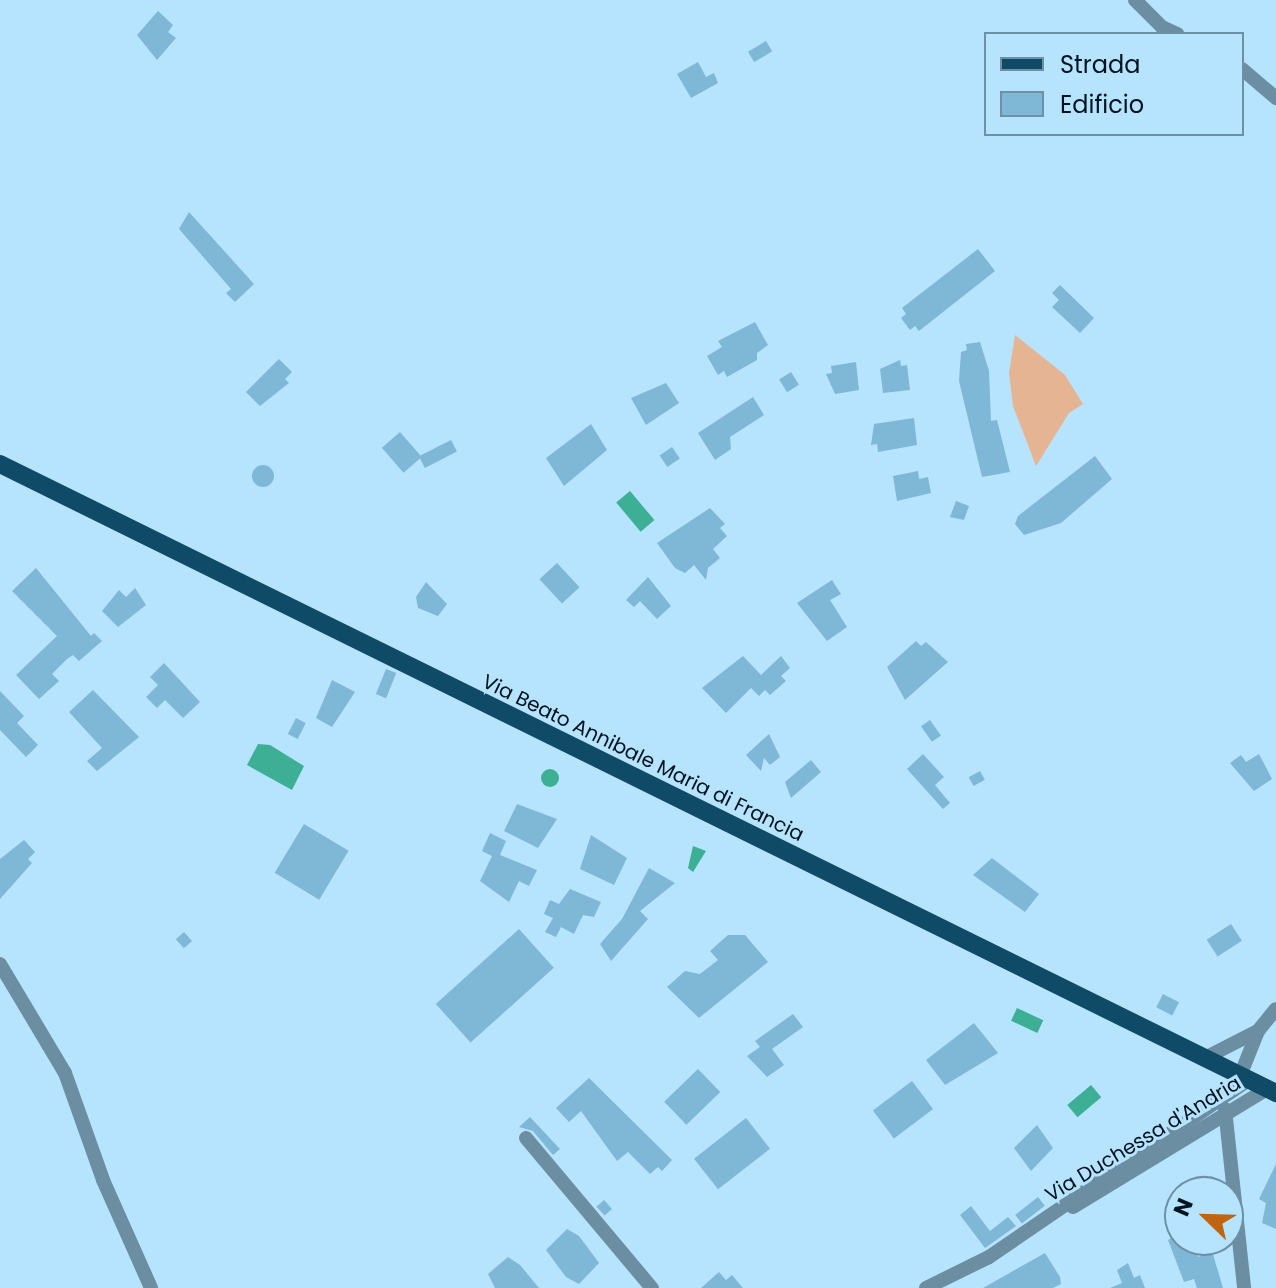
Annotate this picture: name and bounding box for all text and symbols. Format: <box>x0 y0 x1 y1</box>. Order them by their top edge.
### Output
legend <box>984 32 1244 136</box>
text: Strada <box>1060 48 1140 81</box>
text: Edificio <box>1060 88 1144 121</box>
street label: Via Beato Annibale Maria di Francia <box>478 669 808 847</box>
street label: Via Duchessa d'Andria <box>1041 1071 1245 1207</box>
north arrow <box>1164 1176 1244 1256</box>
text: N <box>1166 1194 1201 1221</box>

